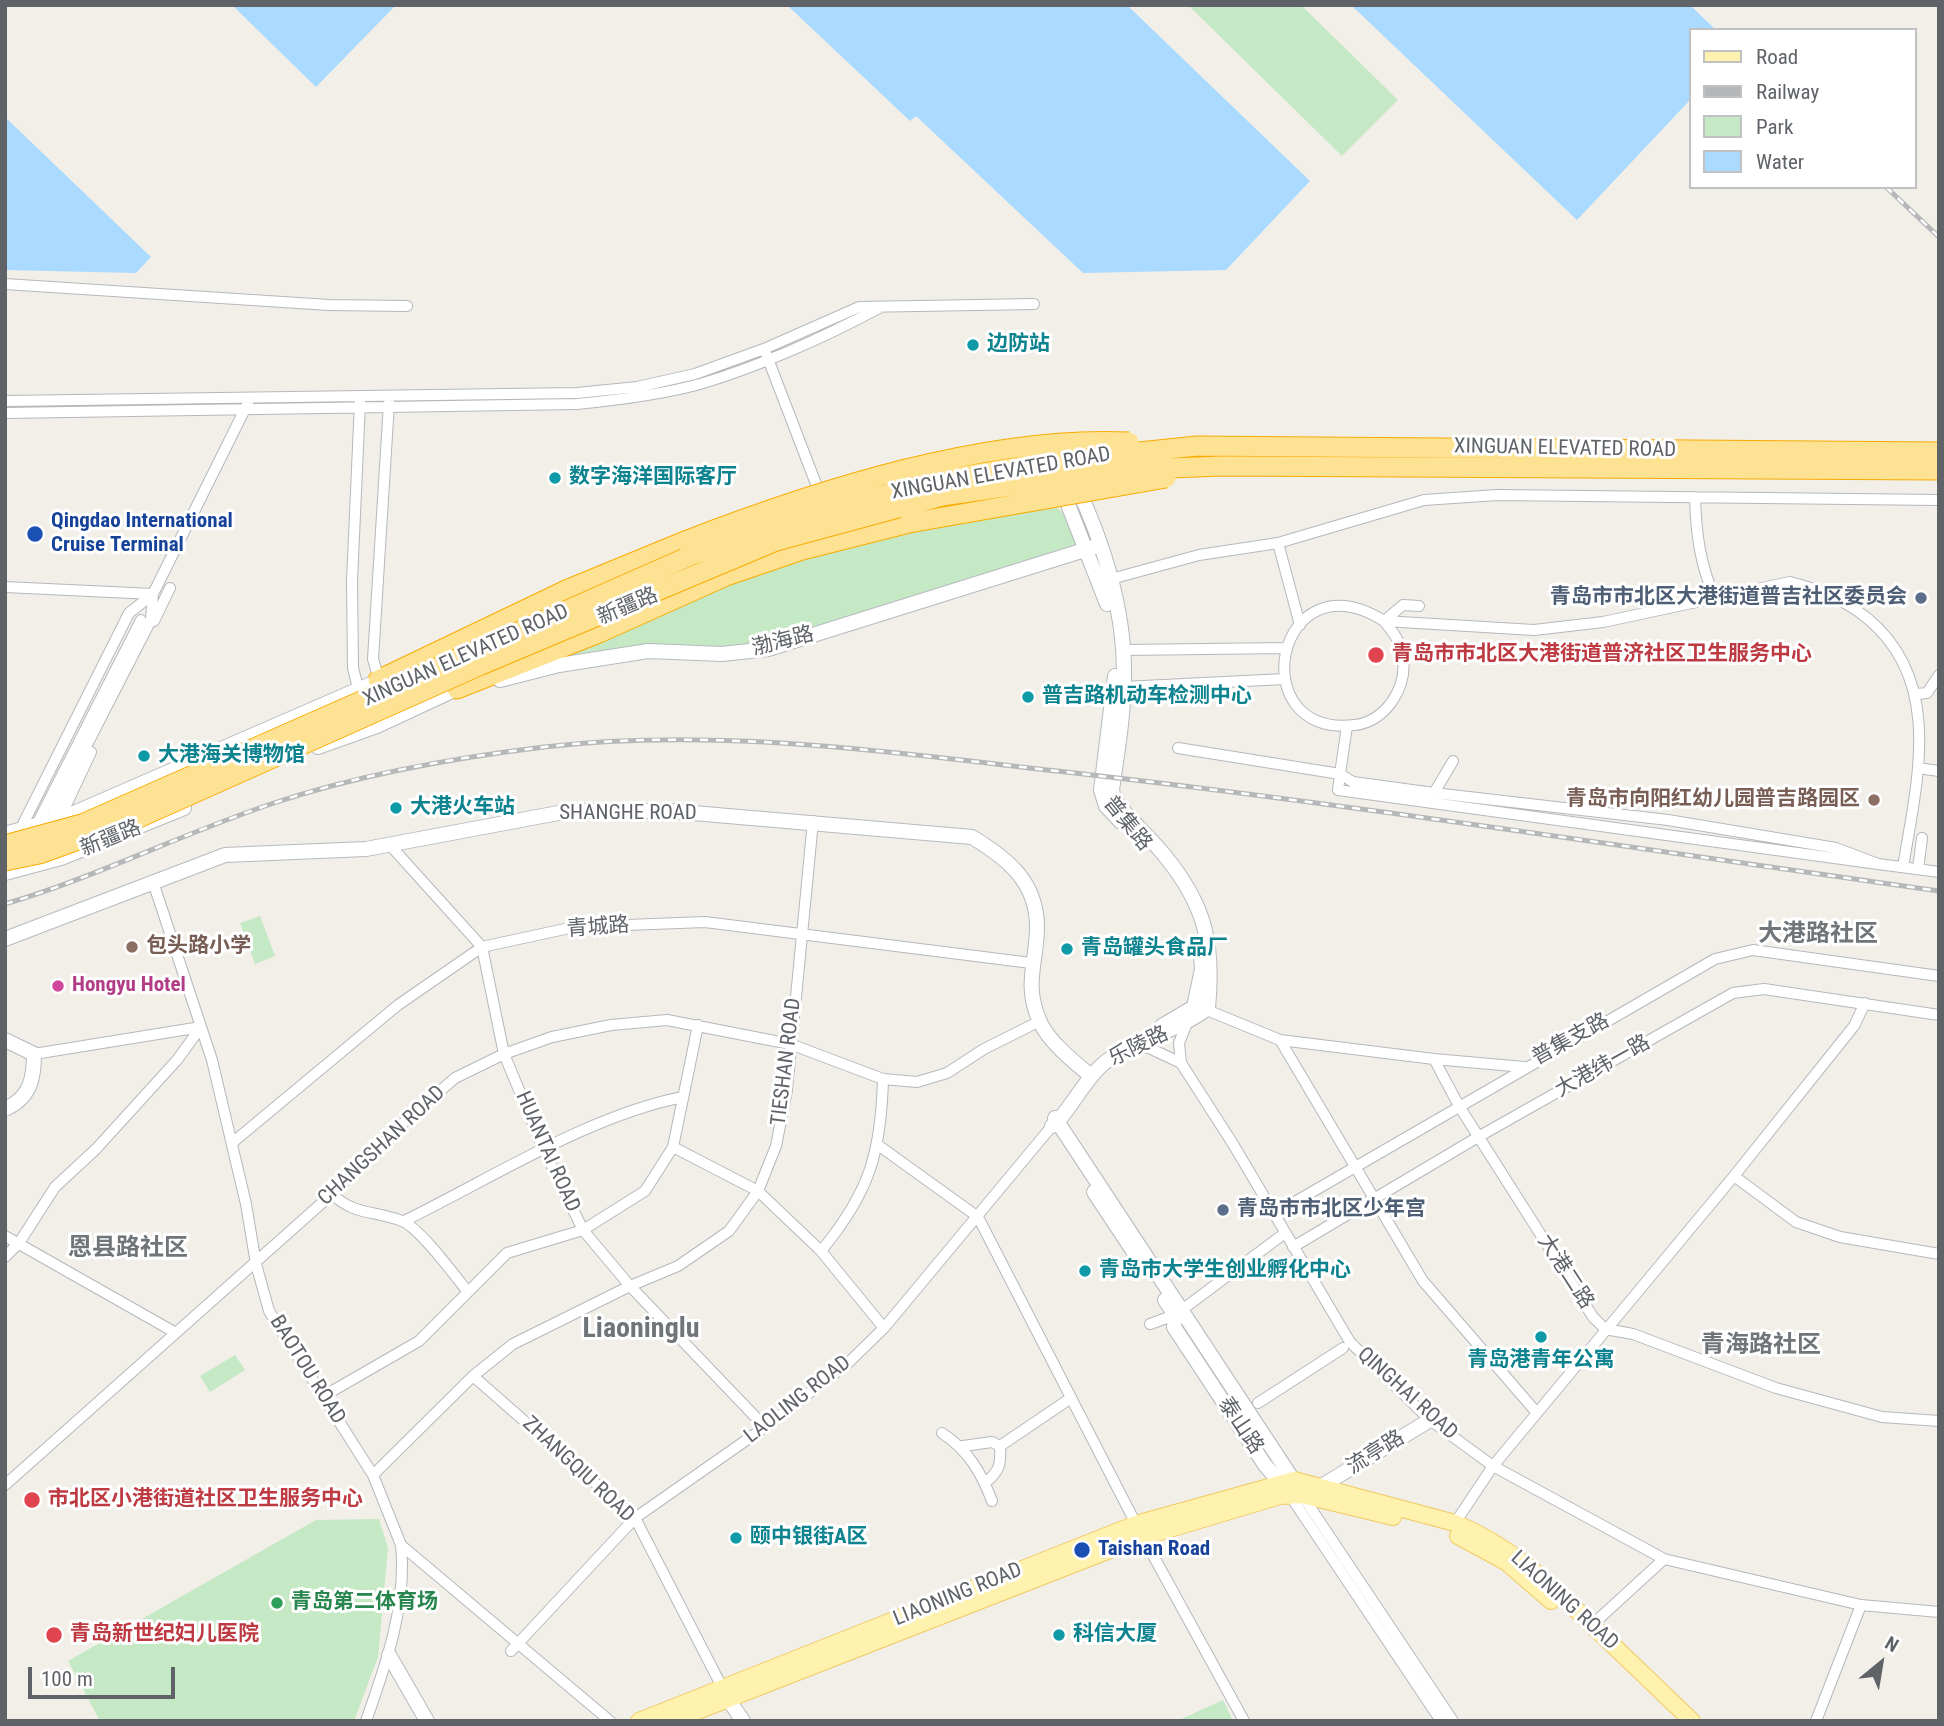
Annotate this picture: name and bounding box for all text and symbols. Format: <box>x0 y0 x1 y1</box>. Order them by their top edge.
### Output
legend <box>1688 28 1916 189</box>
text: Road <box>1756 45 1798 69</box>
text: Railway <box>1756 80 1819 104</box>
text: Park <box>1756 115 1793 139</box>
text: Water <box>1756 150 1804 174</box>
place label: 边防站 <box>987 332 1050 358</box>
marker: 边防站 <box>965 337 981 353</box>
street label: XINGUAN ELEVATED ROAD <box>1454 434 1676 464</box>
street label: XINGUAN ELEVATED ROAD <box>889 442 1113 506</box>
place label: 数字海洋国际客厅 <box>569 465 737 491</box>
marker: 数字海洋国际客厅 <box>547 470 563 486</box>
place label: Qingdao International Cruise Terminal <box>51 509 233 559</box>
marker: Qingdao International Cruise Terminal <box>25 524 45 544</box>
street label: 新疆路 <box>594 583 662 631</box>
place label: 青岛市市北区大港街道普吉社区委员会 <box>1550 585 1907 611</box>
marker: 青岛市市北区大港街道普吉社区委员会 <box>1913 590 1929 606</box>
street label: XINGUAN ELEVATED ROAD <box>359 599 573 713</box>
street label: 渤海路 <box>749 622 817 662</box>
place label: 青岛市市北区大港街道普济社区卫生服务中心 <box>1392 642 1812 668</box>
marker: 青岛市市北区大港街道普济社区卫生服务中心 <box>1366 645 1386 665</box>
place label: 普吉路机动车检测中心 <box>1042 684 1252 710</box>
marker: 普吉路机动车检测中心 <box>1020 689 1036 705</box>
place label: 大港海关博物馆 <box>158 743 305 769</box>
marker: 大港海关博物馆 <box>136 748 152 764</box>
place label: 青岛市向阳红幼儿园普吉路园区 <box>1566 787 1860 813</box>
street label: 普集路 <box>1097 792 1157 856</box>
marker: 青岛市向阳红幼儿园普吉路园区 <box>1866 792 1882 808</box>
place label: 大港火车站 <box>410 795 515 821</box>
marker: 大港火车站 <box>388 800 404 816</box>
street label: SHANGHE ROAD <box>559 801 697 827</box>
street label: 新疆路 <box>77 816 145 862</box>
street label: 青城路 <box>566 913 630 943</box>
district label: 大港路社区 <box>1758 921 1878 949</box>
place label: 包头路小学 <box>146 934 251 960</box>
place label: 青岛罐头食品厂 <box>1081 936 1228 962</box>
marker: 包头路小学 <box>124 939 140 955</box>
marker: 青岛罐头食品厂 <box>1059 941 1075 957</box>
place label: Hongyu Hotel <box>72 973 186 999</box>
marker: Hongyu Hotel <box>50 978 66 994</box>
street label: TIESHAN ROAD <box>767 997 807 1127</box>
street label: 普集支路 <box>1528 1009 1614 1071</box>
street label: 乐陵路 <box>1105 1022 1173 1072</box>
street label: 大港纬一路 <box>1551 1031 1655 1103</box>
street label: CHANGSHAN ROAD <box>313 1081 451 1211</box>
street label: HUANTAI ROAD <box>509 1088 585 1216</box>
place label: 青岛市市北区少年宫 <box>1237 1197 1426 1223</box>
marker: 青岛市市北区少年宫 <box>1215 1202 1231 1218</box>
street label: 大港二路 <box>1532 1230 1598 1314</box>
district label: 恩县路社区 <box>68 1235 188 1263</box>
place label: 青岛市大学生创业孵化中心 <box>1099 1258 1351 1284</box>
marker: 青岛市大学生创业孵化中心 <box>1077 1263 1093 1279</box>
street label: BAOTOU ROAD <box>264 1311 350 1429</box>
district label: Liaoninglu <box>582 1313 700 1347</box>
marker: 青岛港青年公寓 <box>1533 1329 1549 1345</box>
district label: 青海路社区 <box>1701 1332 1821 1360</box>
street label: QINGHAI ROAD <box>1352 1342 1462 1446</box>
place label: 青岛港青年公寓 <box>1468 1348 1614 1374</box>
street label: LAOLING ROAD <box>740 1351 856 1449</box>
street label: 泰山路 <box>1212 1393 1268 1459</box>
street label: ZHANGQIU ROAD <box>517 1412 639 1528</box>
street label: 流亭路 <box>1343 1426 1409 1480</box>
place label: 市北区小港街道社区卫生服务中心 <box>48 1487 363 1513</box>
marker: 市北区小港街道社区卫生服务中心 <box>22 1490 42 1510</box>
place label: 颐中银街A区 <box>750 1525 868 1551</box>
marker: 颐中银街A区 <box>728 1530 744 1546</box>
place label: Taishan Road <box>1098 1537 1210 1563</box>
marker: Taishan Road <box>1072 1540 1092 1560</box>
street label: LIAONING ROAD <box>1505 1546 1623 1656</box>
street label: LIAONING ROAD <box>890 1558 1026 1632</box>
place label: 青岛第二体育场 <box>291 1590 438 1616</box>
marker: 青岛第二体育场 <box>269 1595 285 1611</box>
place label: 青岛新世纪妇儿医院 <box>70 1622 259 1648</box>
place label: 科信大厦 <box>1073 1622 1157 1648</box>
marker: 青岛新世纪妇儿医院 <box>44 1625 64 1645</box>
marker: 科信大厦 <box>1051 1627 1067 1643</box>
north arrow <box>1846 1628 1916 1698</box>
text: N <box>1881 1632 1903 1657</box>
scale bar <box>32 1652 178 1696</box>
text: 100 m <box>41 1667 93 1691</box>

